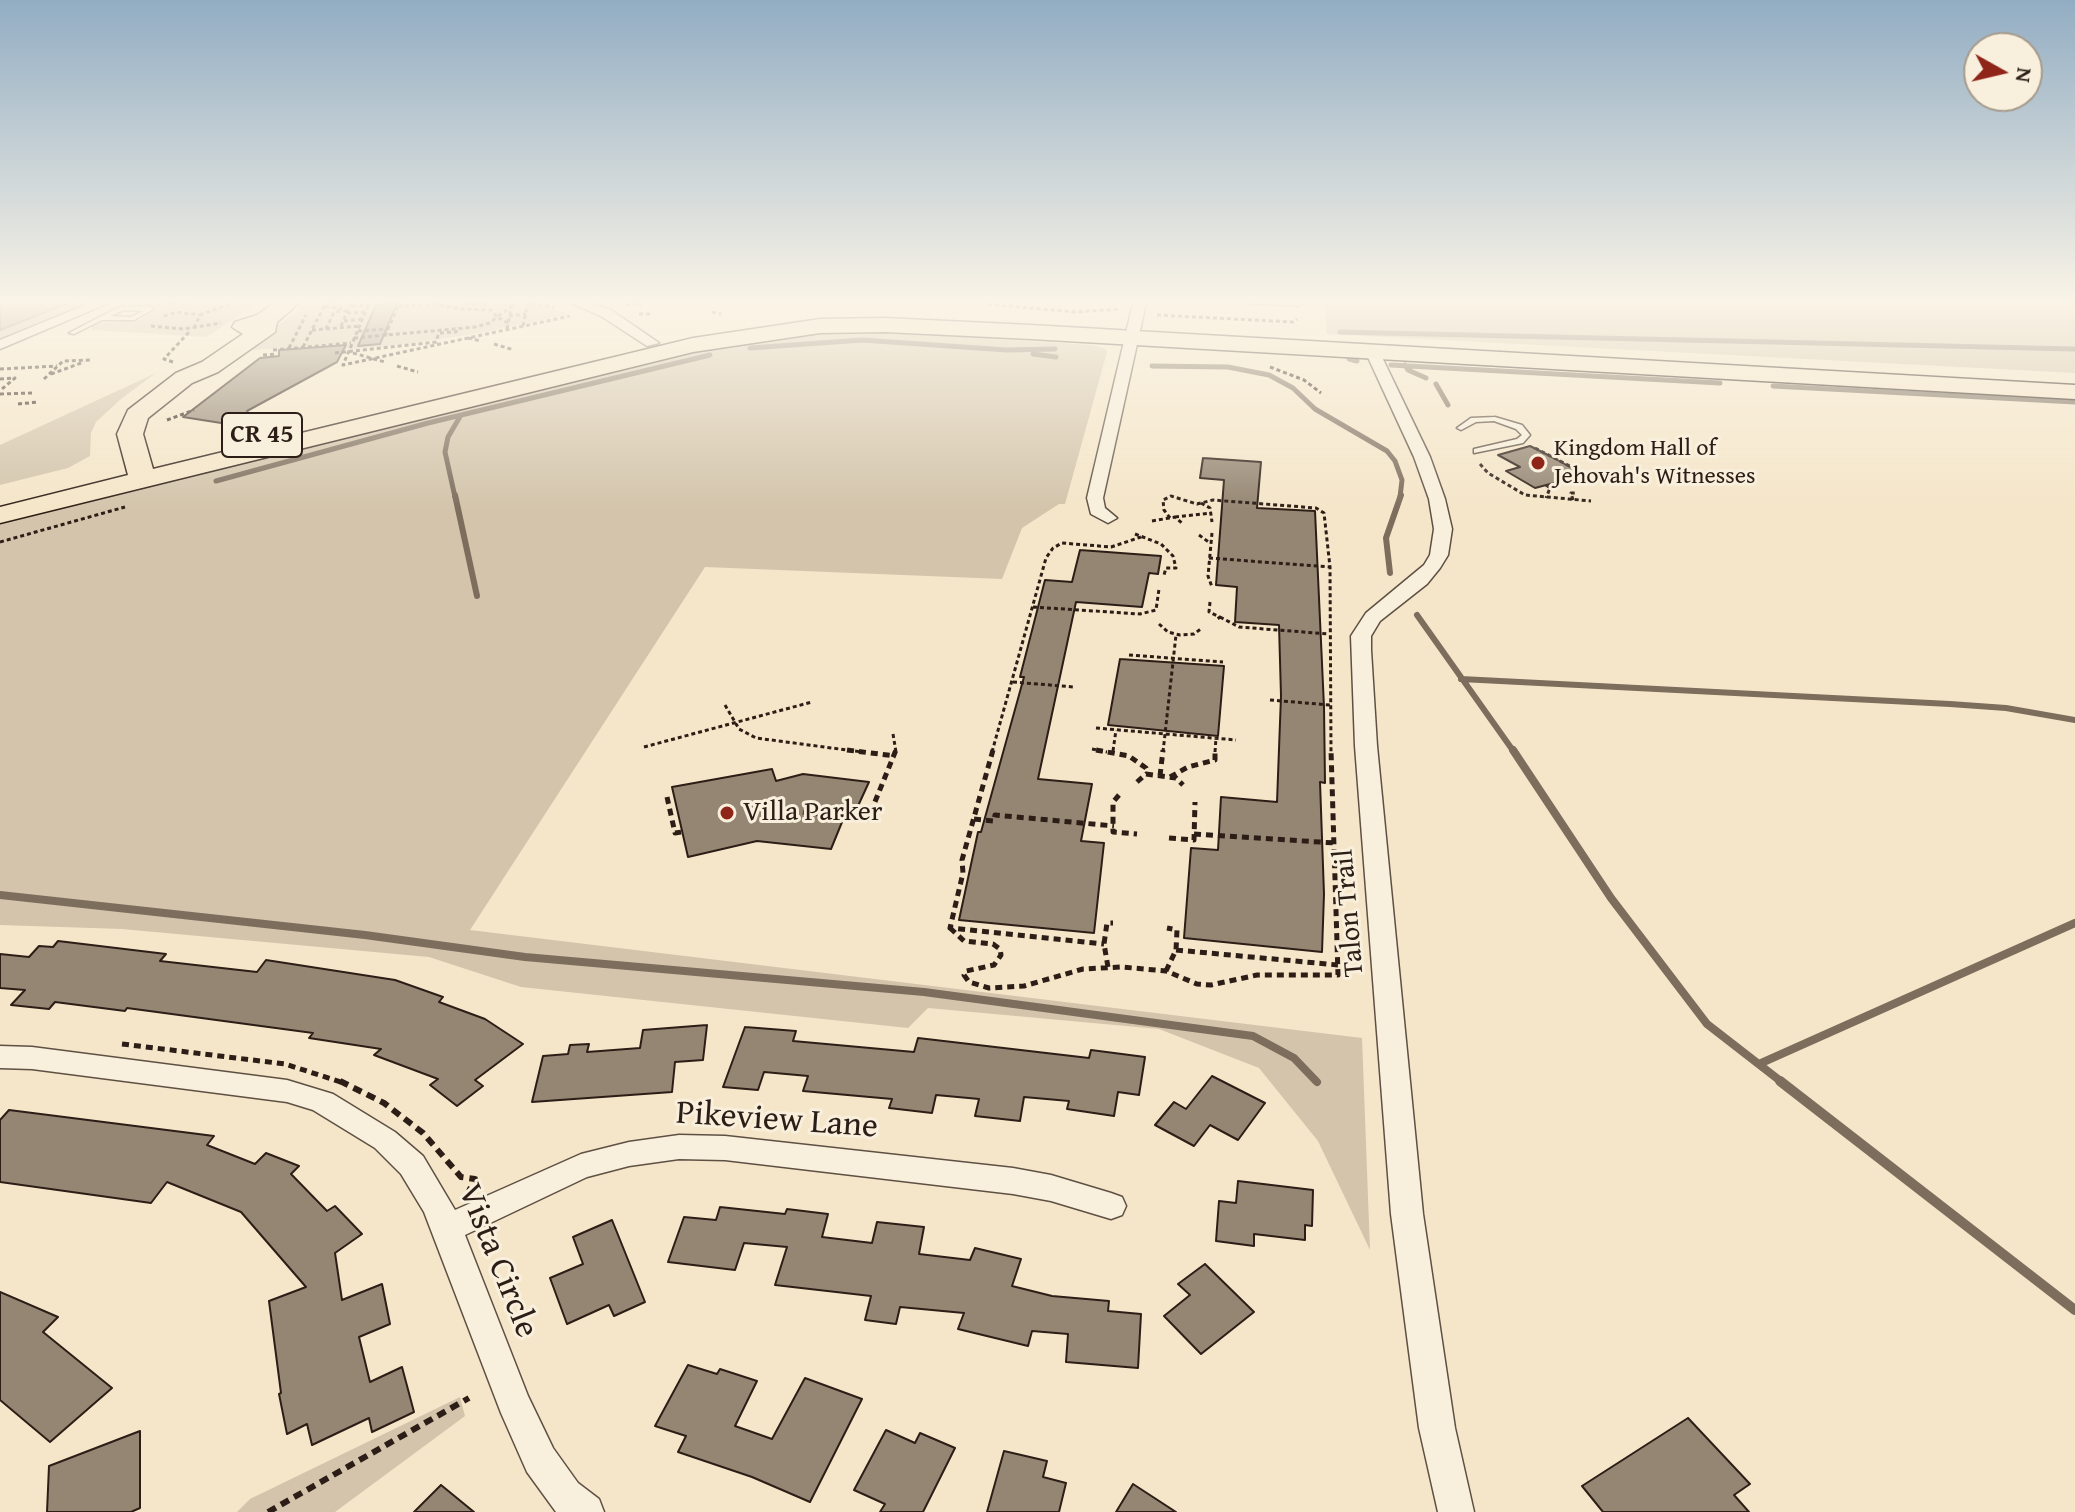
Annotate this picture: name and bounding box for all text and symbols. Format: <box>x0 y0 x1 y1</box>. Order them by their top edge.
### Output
north arrow <box>1963 32 2043 112</box>
text: N <box>2008 66 2042 85</box>
road number: CR 45 <box>222 413 302 457</box>
place label: Kingdom Hall of Jehovah's Witnesses <box>1554 435 1756 491</box>
marker: Kingdom Hall of Jehovah's Witnesses <box>1529 454 1547 472</box>
place label: Villa Parker <box>743 796 882 830</box>
marker: Villa Parker <box>718 804 736 822</box>
street label: Talon Trail <box>1328 848 1372 978</box>
street label: Pikeview Lane <box>675 1094 879 1148</box>
street label: Vista Circle <box>448 1178 546 1344</box>

